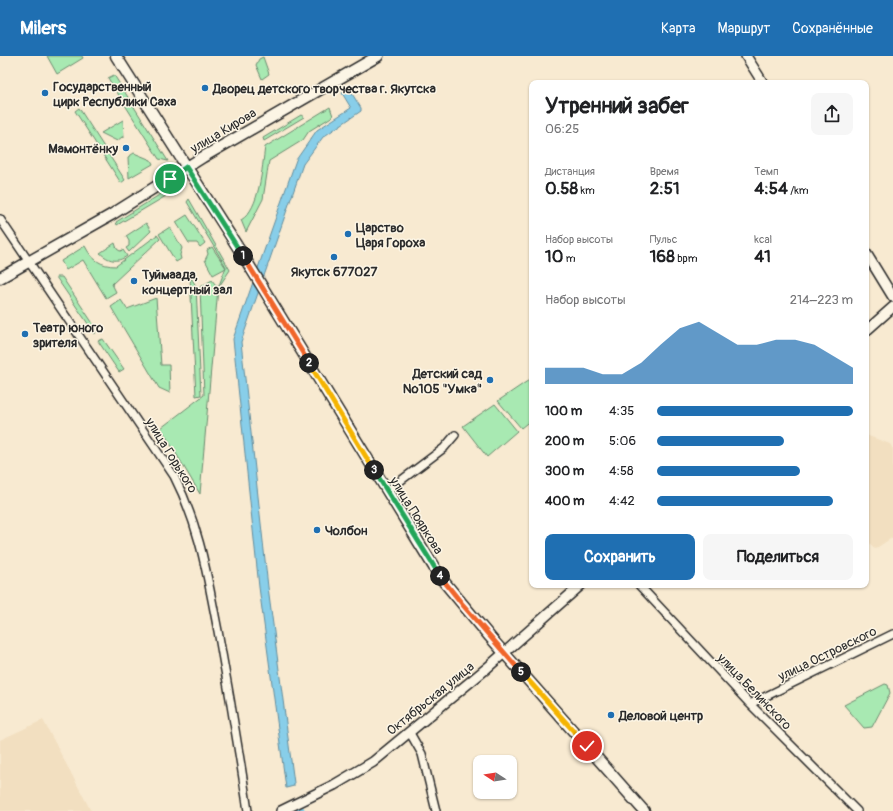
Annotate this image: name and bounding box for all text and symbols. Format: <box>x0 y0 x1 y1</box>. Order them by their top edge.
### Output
text: Milers <box>20 16 66 40</box>
text: Карта <box>661 20 696 37</box>
text: Маршрут <box>718 20 770 37</box>
text: Сохранённые <box>792 20 873 37</box>
place label: Государственный цирк Республики Саха <box>53 79 176 110</box>
place label: Дворец детского творчества г. Якутска <box>212 81 436 97</box>
marker: Дворец детского творчества г. Якутска <box>200 83 210 93</box>
marker: Государственный цирк Республики Саха <box>40 88 50 98</box>
text: Утренний забег <box>545 92 689 120</box>
button: share <box>811 93 853 135</box>
street label: улица Кирова <box>187 105 259 157</box>
text: 06:25 <box>545 121 579 137</box>
place label: Мамонтёнку <box>48 141 118 157</box>
marker: Мамонтёнку <box>121 143 131 153</box>
pin <box>153 162 187 196</box>
text: Дистанция <box>545 165 595 178</box>
text: Время <box>650 165 679 178</box>
text: Темп <box>754 165 779 178</box>
icon: arrive <box>159 168 181 190</box>
text: 0.58 <box>545 178 578 199</box>
text: 2:51 <box>650 178 680 199</box>
text: 4:54 <box>754 178 788 199</box>
text: km <box>578 184 595 197</box>
text: /km <box>788 184 809 197</box>
place label: Царство Царя Гороха <box>356 220 425 251</box>
marker: Царство Царя Гороха <box>343 229 353 239</box>
text: Набор высоты <box>545 233 613 246</box>
text: Пульс <box>650 233 677 246</box>
text: kcal <box>754 233 772 246</box>
pin: 1 <box>233 246 253 266</box>
text: 10 <box>545 246 563 267</box>
text: 168 <box>650 246 675 267</box>
text: 41 <box>754 246 771 267</box>
text: 1 <box>241 249 245 262</box>
marker: Якутск 677027 <box>329 252 339 262</box>
text: m <box>563 252 575 265</box>
text: bpm <box>675 252 698 265</box>
place label: Якутск 677027 <box>291 264 377 280</box>
place label: Туймаада, концертный зал <box>141 267 233 298</box>
marker: Туймаада, концертный зал <box>129 276 139 286</box>
text: Набор высоты <box>545 292 626 308</box>
text: 214–223 m <box>790 292 853 308</box>
place label: Театр юного зрителя <box>32 320 103 351</box>
marker: Театр юного зрителя <box>20 329 30 339</box>
pin: 2 <box>299 353 319 373</box>
text: 2 <box>306 356 312 369</box>
place label: Детский сад №105 "Умка" <box>403 366 482 397</box>
marker: Детский сад №105 "Умка" <box>485 375 495 385</box>
text: 100 m <box>545 403 582 419</box>
text: 4:35 <box>609 403 634 419</box>
street label: улица Горького <box>141 414 201 496</box>
text: 200 m <box>545 433 584 449</box>
text: 5:06 <box>609 433 636 449</box>
pin: 3 <box>364 460 384 480</box>
text: 3 <box>371 463 377 476</box>
text: 300 m <box>545 463 584 479</box>
text: 4:58 <box>609 463 634 479</box>
street label: улица Пояркова <box>385 473 446 557</box>
text: 400 m <box>545 493 585 509</box>
text: 4:42 <box>609 493 635 509</box>
place label: Чолбон <box>325 523 368 539</box>
marker: Чолбон <box>312 525 322 535</box>
button: Сохранить <box>545 534 695 580</box>
button: Поделиться <box>703 534 853 580</box>
pin: 4 <box>430 566 450 586</box>
text: 4 <box>437 569 443 582</box>
street label: улица Островского <box>775 623 879 685</box>
street label: улица Белинского <box>713 649 795 733</box>
street label: Октябрьская улица <box>384 659 478 739</box>
pin: 5 <box>511 662 531 682</box>
text: 5 <box>518 665 524 678</box>
place label: Деловой центр <box>618 708 703 724</box>
marker: Деловой центр <box>606 710 616 720</box>
pin <box>570 729 604 763</box>
icon: check <box>576 735 598 757</box>
north arrow <box>473 755 517 799</box>
map controls <box>473 755 517 799</box>

